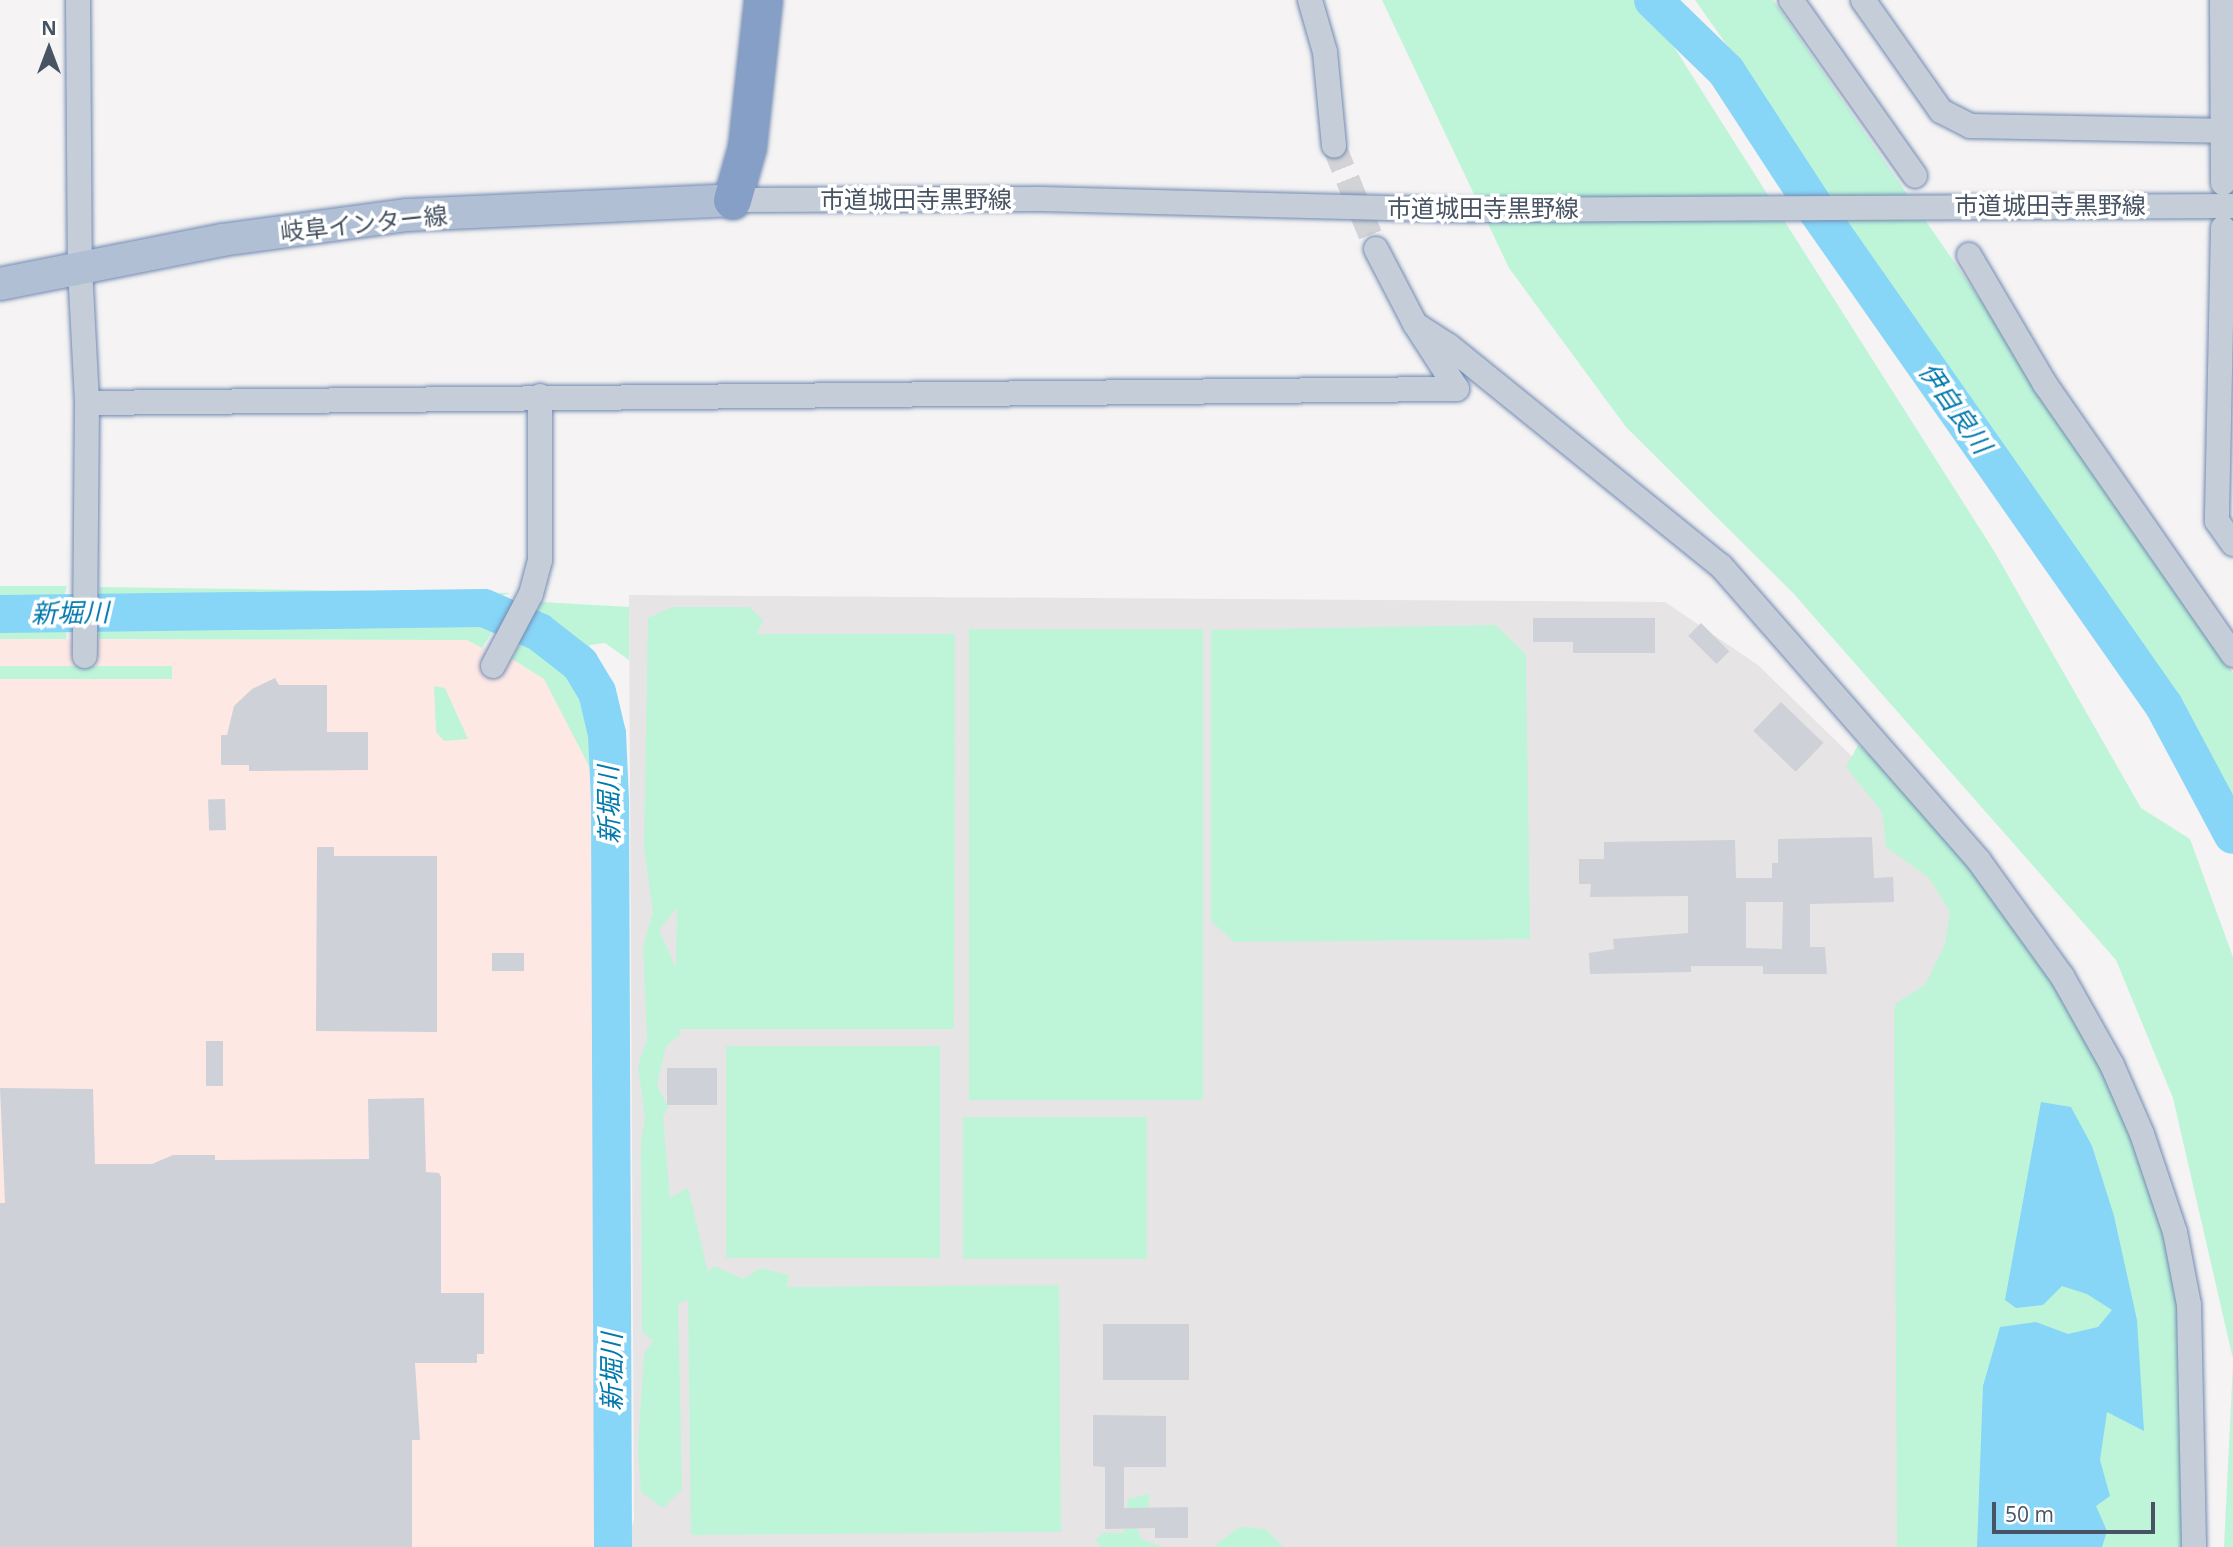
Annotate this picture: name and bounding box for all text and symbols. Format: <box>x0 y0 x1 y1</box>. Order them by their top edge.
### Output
north arrow <box>14 14 84 84</box>
text: N <box>41 15 57 41</box>
street label: 市道城田寺黒野線 <box>820 185 1012 213</box>
street label: 市道城田寺黒野線 <box>1954 191 2146 219</box>
street label: 市道城田寺黒野線 <box>1387 194 1579 222</box>
street label: 岐阜インター線 <box>279 200 449 246</box>
water label: 伊自良川 <box>1912 356 1998 460</box>
water label: 新堀川 <box>31 597 109 629</box>
water label: 新堀川 <box>593 766 625 844</box>
water label: 新堀川 <box>596 1333 628 1411</box>
scale bar <box>1995 1488 2158 1532</box>
text: 50 m <box>2005 1500 2054 1528</box>

